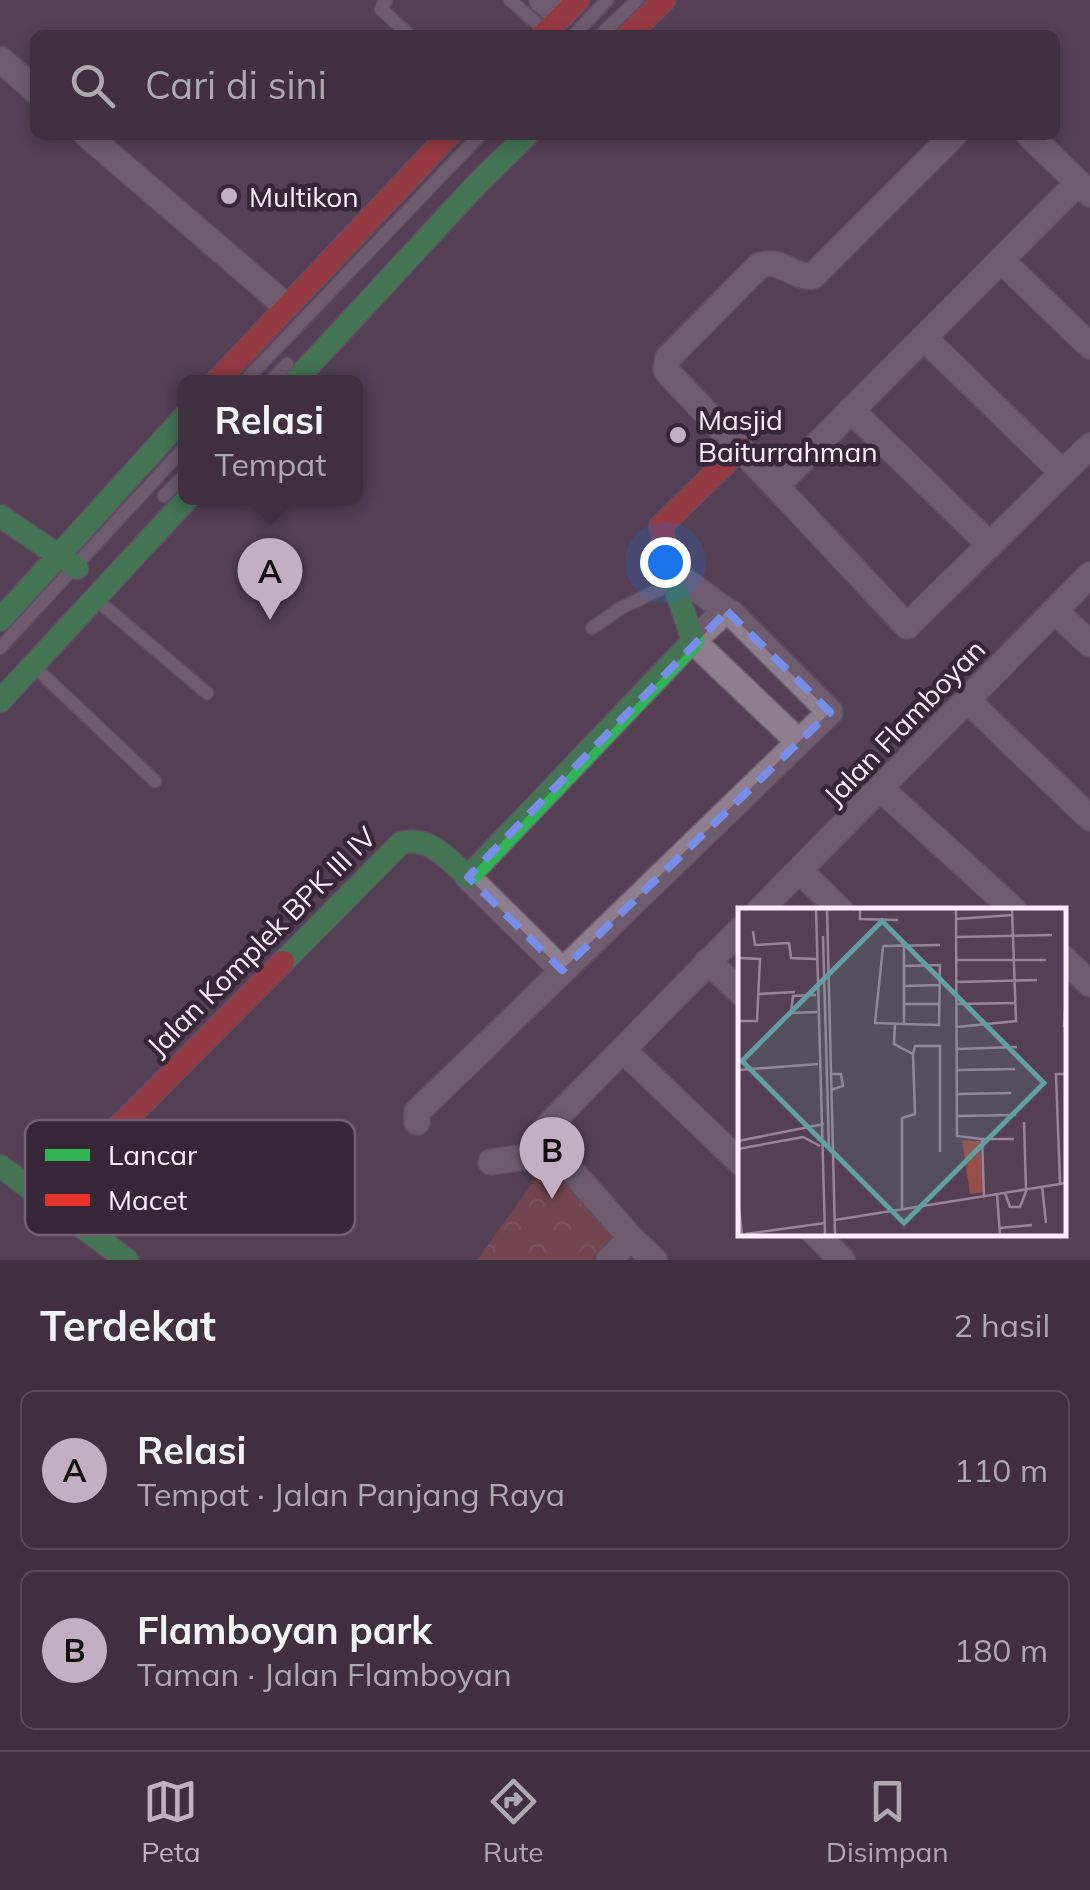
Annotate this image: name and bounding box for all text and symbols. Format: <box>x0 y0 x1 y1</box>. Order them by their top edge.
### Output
search box <box>30 30 1060 140</box>
icon: search <box>65 58 120 113</box>
text: Cari di sini <box>145 61 327 109</box>
place label: Multikon <box>249 179 359 214</box>
marker: Multikon <box>218 185 240 207</box>
popup <box>178 375 363 505</box>
text: Relasi <box>215 396 324 444</box>
place label: Masjid Baiturrahman <box>698 402 878 469</box>
marker: Masjid Baiturrahman <box>667 424 689 446</box>
text: Tempat <box>215 444 327 484</box>
your location <box>640 537 691 588</box>
pin: A <box>238 538 302 620</box>
street label: Jalan Flamboyan <box>816 632 992 812</box>
street label: Jalan Komplek BPK III IV <box>139 819 383 1063</box>
inset map <box>738 908 1065 1235</box>
pin: B <box>520 1116 584 1199</box>
legend <box>25 1120 355 1235</box>
text: Lancar <box>108 1137 198 1172</box>
text: Macet <box>108 1182 188 1217</box>
text: Terdekat <box>40 1299 216 1352</box>
text: 2 hasil <box>953 1305 1050 1345</box>
text: Relasi <box>137 1426 246 1474</box>
text: A <box>62 1450 87 1490</box>
text: 110 m <box>954 1450 1048 1490</box>
text: Tempat · Jalan Panjang Raya <box>137 1474 565 1514</box>
text: Flamboyan park <box>137 1606 432 1654</box>
text: B <box>63 1630 86 1670</box>
text: 180 m <box>954 1630 1048 1670</box>
text: Taman · Jalan Flamboyan <box>137 1654 512 1694</box>
tab: Peta <box>141 1774 201 1869</box>
tab: Rute <box>483 1774 544 1869</box>
tab: Disimpan <box>826 1774 949 1869</box>

